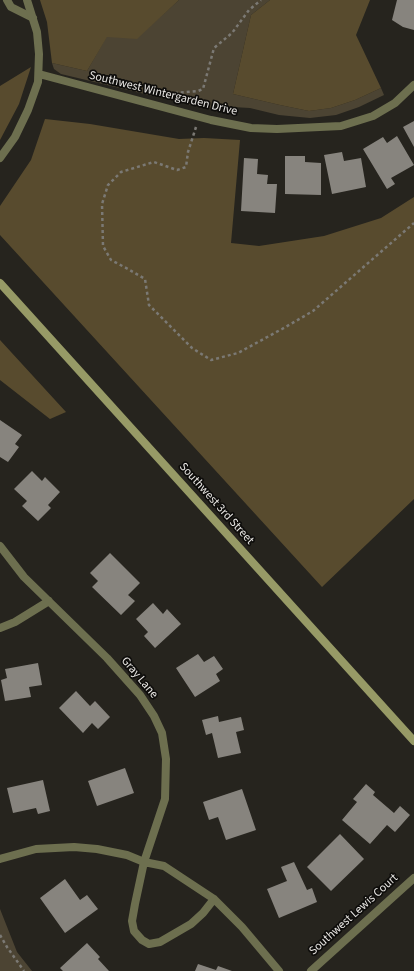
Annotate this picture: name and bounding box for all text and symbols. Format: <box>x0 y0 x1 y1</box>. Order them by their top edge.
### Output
street label: Southwest Wintergarden Drive <box>87 69 239 119</box>
street label: Southwest 3rd Street <box>176 460 256 548</box>
street label: Gray Lane <box>118 654 160 702</box>
street label: Southwest Lewis Court <box>307 871 401 959</box>

